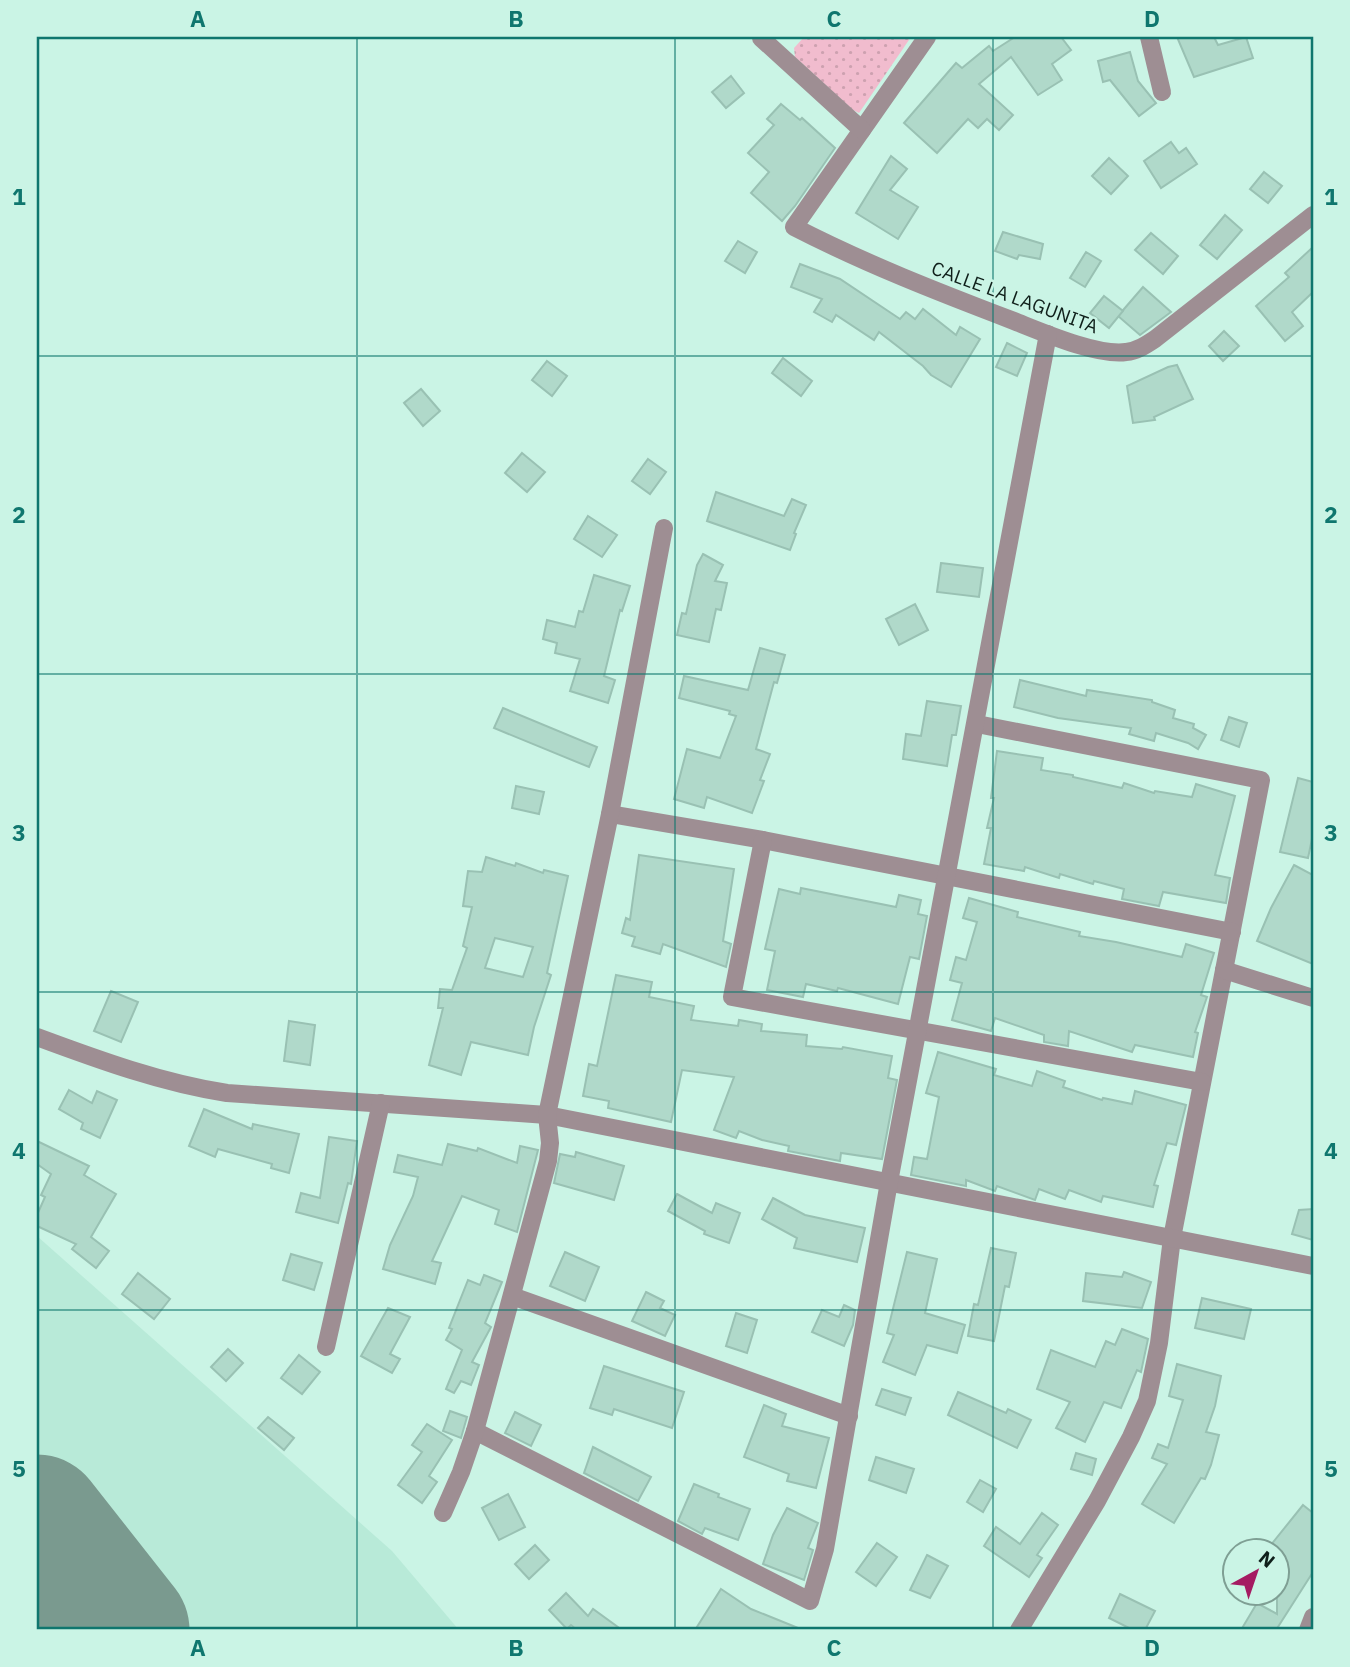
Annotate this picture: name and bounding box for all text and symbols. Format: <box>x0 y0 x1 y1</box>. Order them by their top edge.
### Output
text: A <box>190 3 206 33</box>
text: B <box>508 3 524 33</box>
text: C <box>827 3 842 33</box>
text: D <box>1144 3 1160 33</box>
text: 1 <box>12 181 26 211</box>
text: 1 <box>1324 181 1338 211</box>
street label: CALLE LA LAGUNITA <box>928 256 1102 338</box>
text: 2 <box>12 499 26 529</box>
text: 2 <box>1324 499 1338 529</box>
text: 3 <box>12 817 26 847</box>
text: 3 <box>1324 817 1338 847</box>
text: 4 <box>12 1135 26 1165</box>
text: 4 <box>1324 1135 1338 1165</box>
text: 5 <box>12 1453 26 1483</box>
text: 5 <box>1324 1453 1338 1483</box>
north arrow <box>1220 1538 1290 1608</box>
text: N <box>1254 1545 1280 1573</box>
text: A <box>190 1632 206 1662</box>
text: B <box>508 1632 524 1662</box>
text: C <box>827 1632 842 1662</box>
text: D <box>1144 1632 1160 1662</box>

